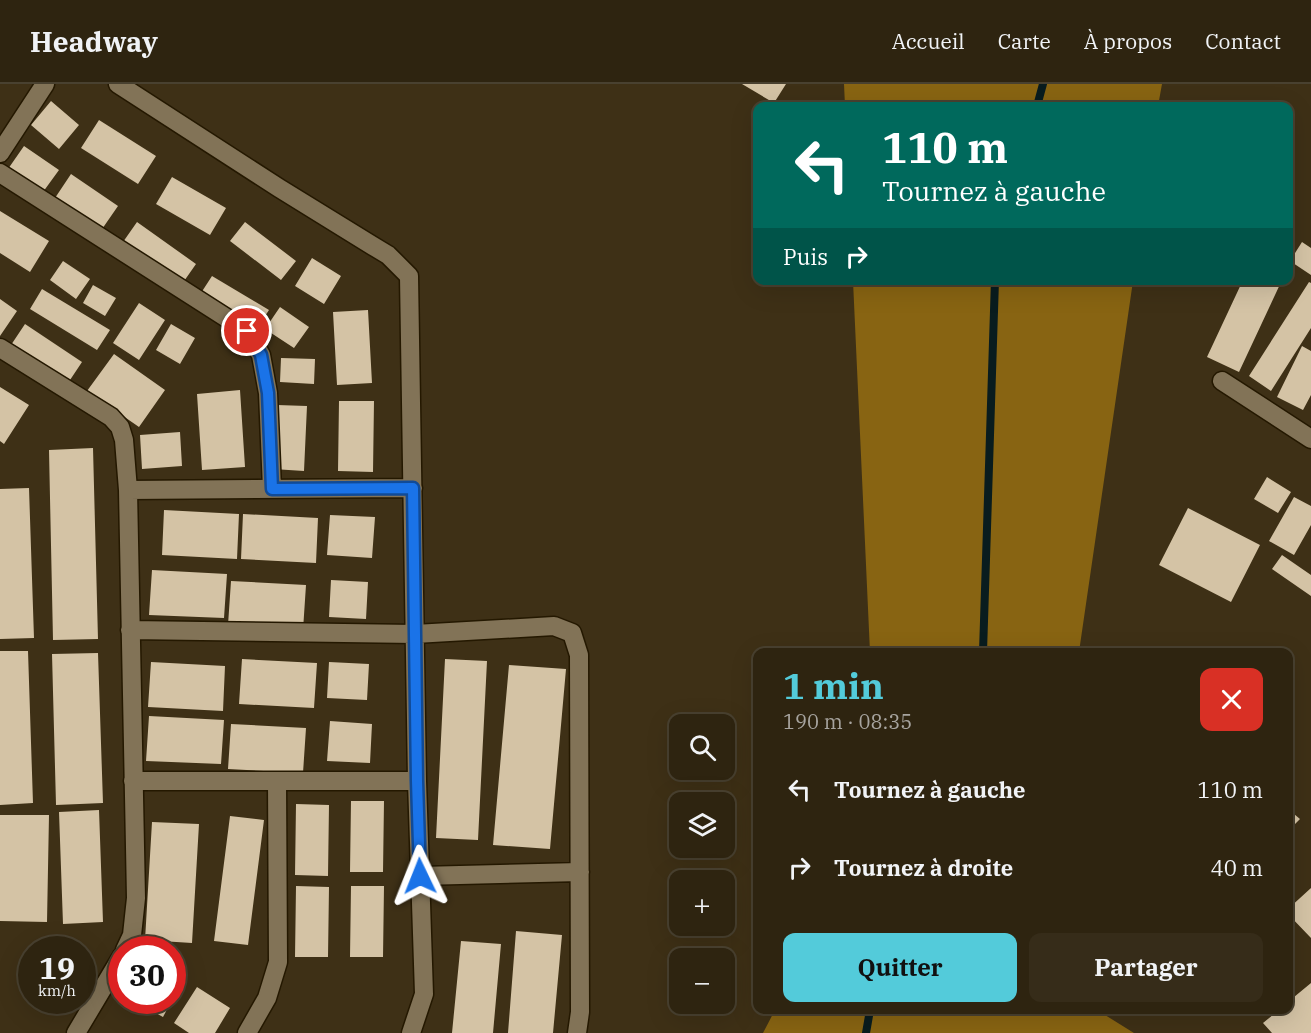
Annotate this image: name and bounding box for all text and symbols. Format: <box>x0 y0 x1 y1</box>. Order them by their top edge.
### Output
text: Headway <box>30 23 158 60</box>
text: Accueil <box>892 27 965 55</box>
text: Carte <box>998 27 1051 55</box>
text: À propos <box>1084 27 1172 55</box>
text: Contact <box>1205 27 1281 55</box>
text: 110 m <box>882 120 1008 175</box>
icon: left <box>783 126 861 204</box>
text: Tournez à gauche <box>882 173 1106 208</box>
icon: right <box>840 240 873 273</box>
text: Puis <box>783 242 828 271</box>
pin <box>221 305 272 356</box>
icon: arrive <box>230 314 263 347</box>
text: 1 min <box>783 662 884 709</box>
button: close <box>1200 668 1263 731</box>
text: 190 m · 08:35 <box>783 708 912 735</box>
map controls <box>669 714 735 1014</box>
button: search <box>669 714 735 780</box>
icon: left <box>783 773 816 806</box>
text: Tournez à gauche <box>834 775 1025 804</box>
text: 110 m <box>1197 775 1263 804</box>
button: layers <box>669 792 735 858</box>
position arrow <box>388 844 452 908</box>
icon: right <box>783 851 816 884</box>
text: Tournez à droite <box>834 853 1013 882</box>
text: 40 m <box>1211 853 1263 882</box>
button: + <box>669 870 735 936</box>
button: Quitter <box>783 933 1017 1002</box>
button: Partager <box>1029 933 1263 1002</box>
speed limit sign: 30 <box>108 936 186 1014</box>
text: 19 <box>39 948 75 987</box>
button: − <box>669 948 735 1014</box>
text: km/h <box>38 981 76 1000</box>

